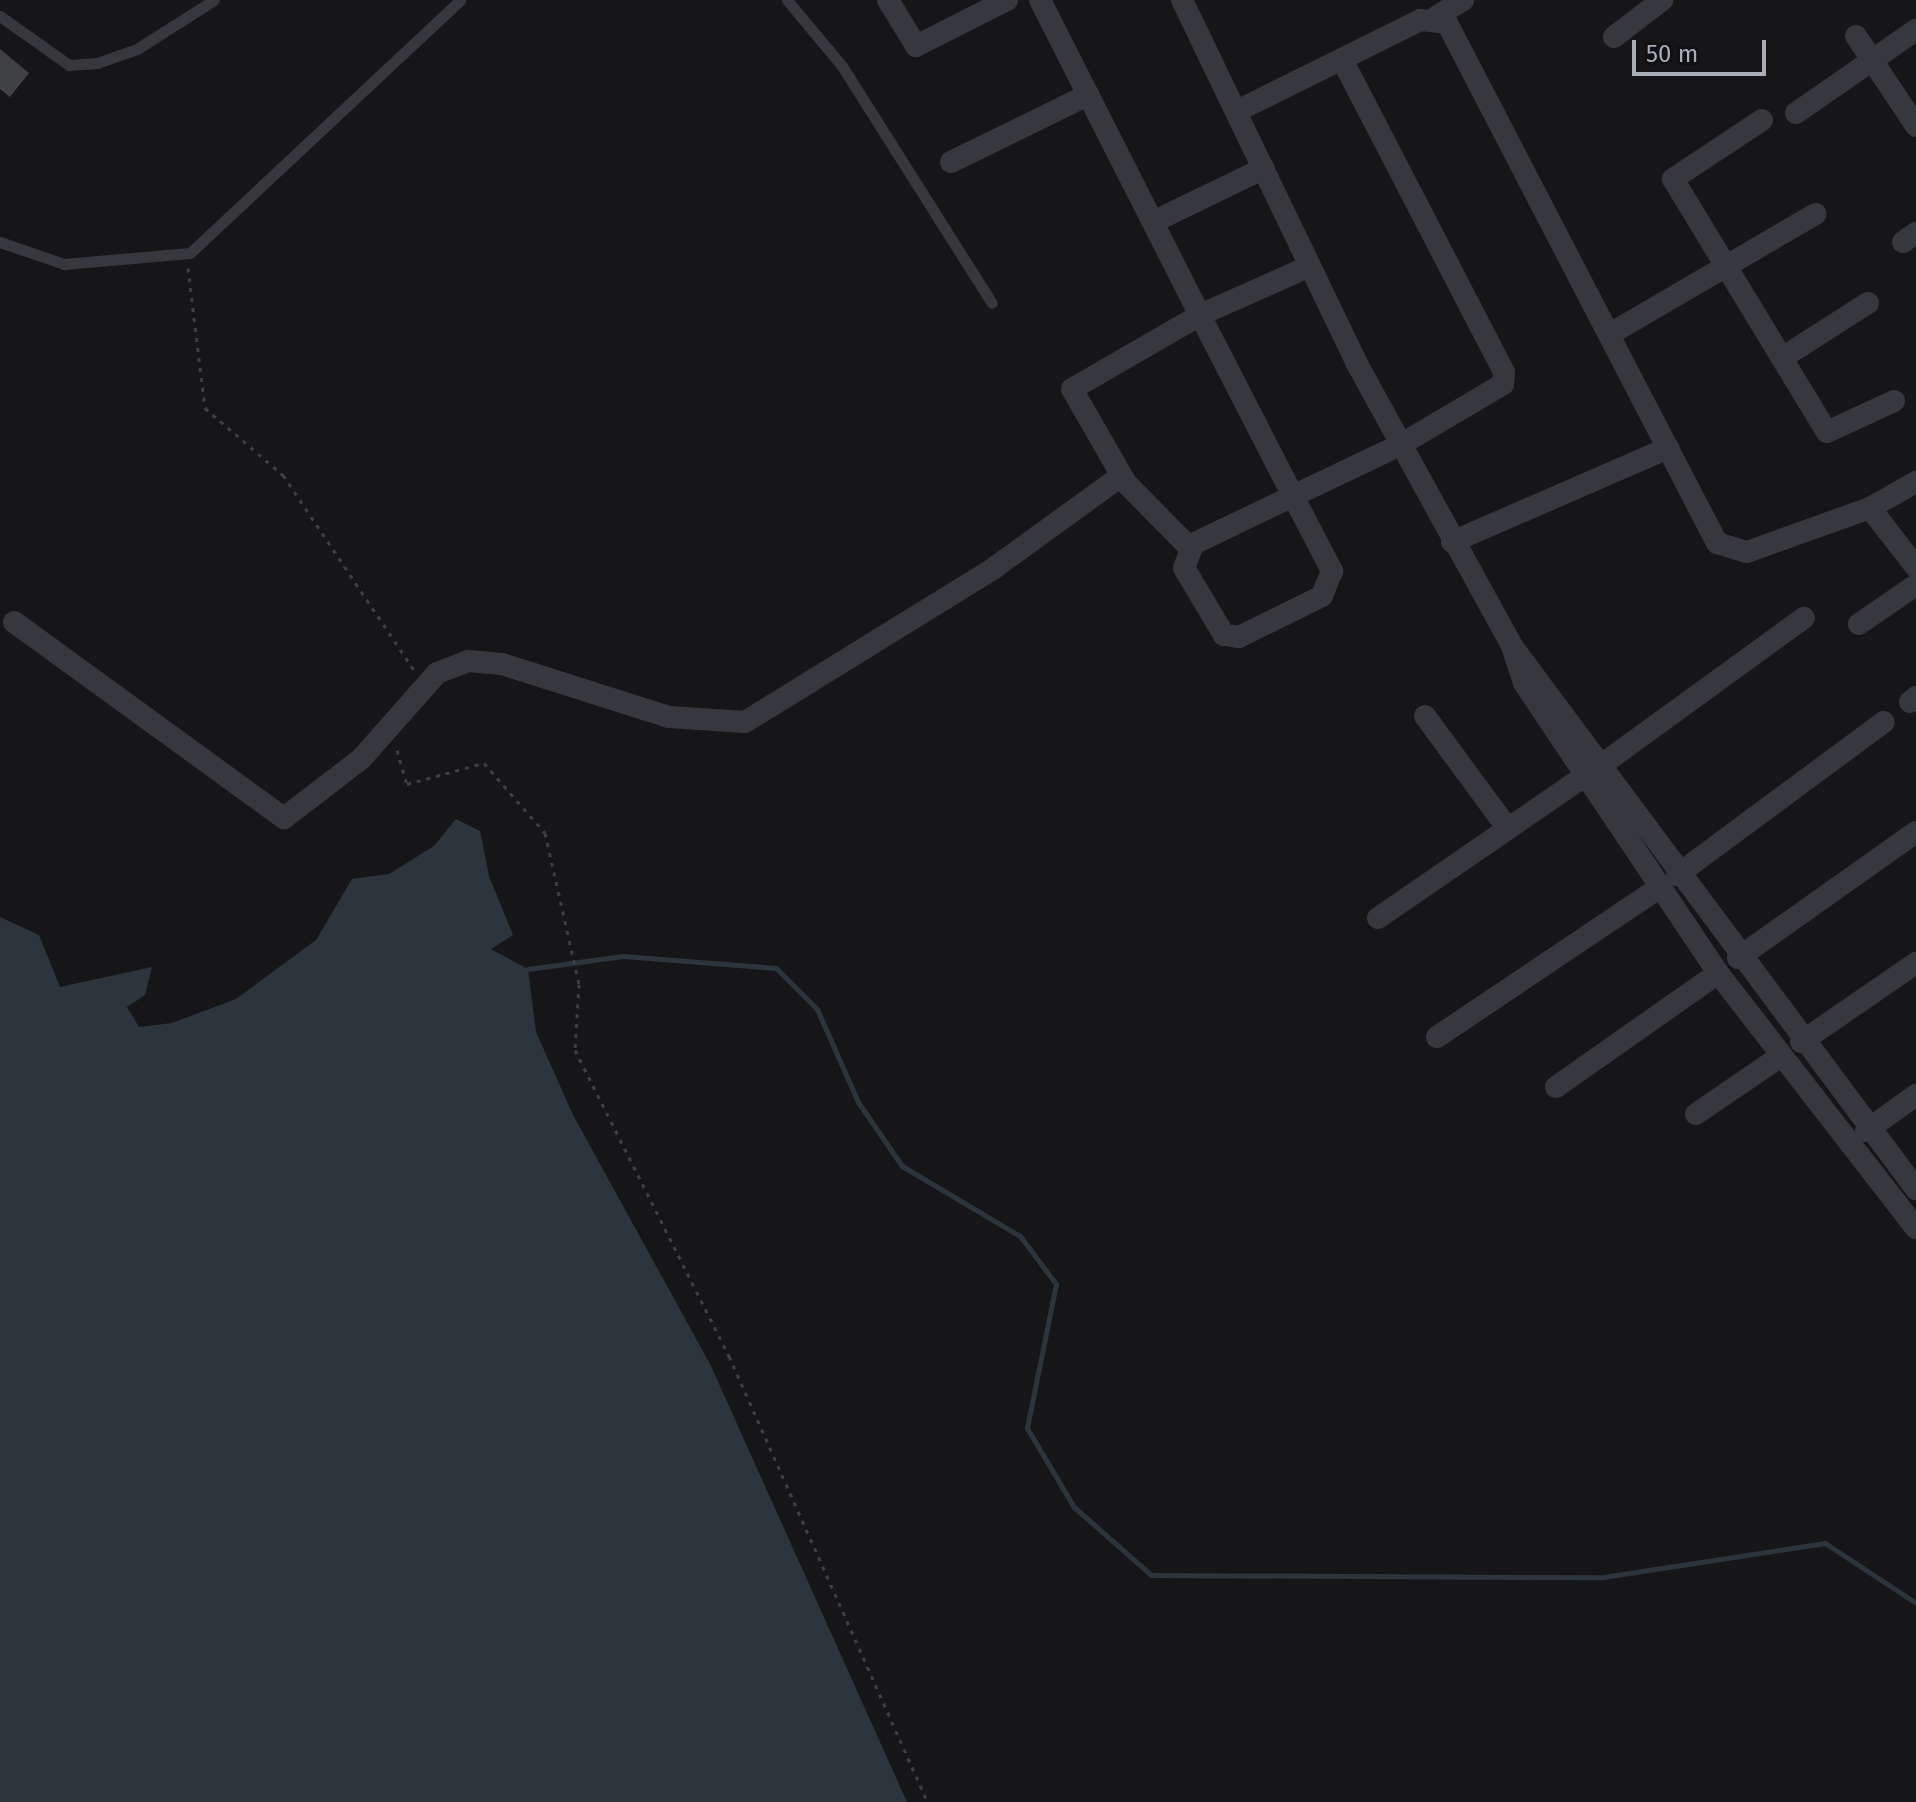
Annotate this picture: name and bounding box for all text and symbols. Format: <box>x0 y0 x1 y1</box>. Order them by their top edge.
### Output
scale bar <box>1636 24 1770 74</box>
text: 50 m <box>1646 40 1698 68</box>

